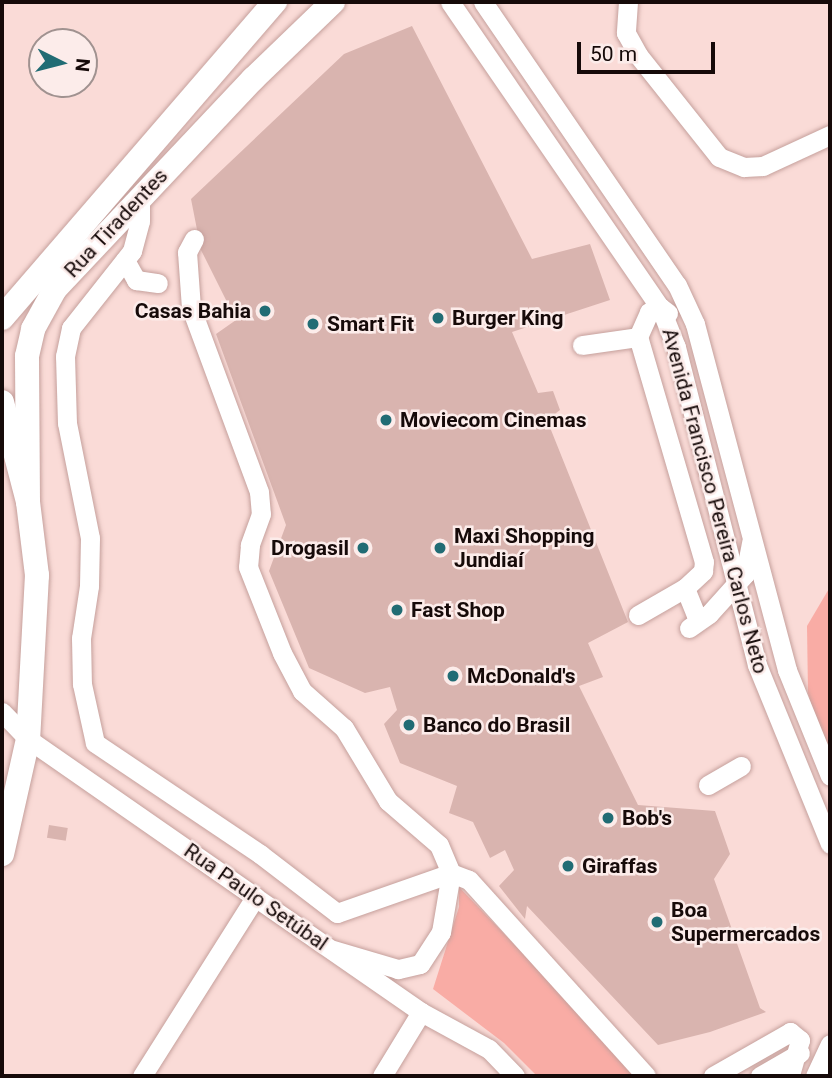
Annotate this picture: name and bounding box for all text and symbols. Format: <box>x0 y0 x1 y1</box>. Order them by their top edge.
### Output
north arrow <box>28 28 98 98</box>
scale bar <box>580 28 718 72</box>
text: 50 m <box>590 42 637 66</box>
text: N <box>70 57 95 73</box>
street label: Rua Tiradentes <box>59 163 173 283</box>
place label: Casas Bahia <box>135 298 251 324</box>
marker: Casas Bahia <box>257 303 273 319</box>
place label: Burger King <box>452 305 564 331</box>
marker: Burger King <box>430 310 446 326</box>
place label: Smart Fit <box>327 311 414 337</box>
marker: Smart Fit <box>305 316 321 332</box>
street label: Avenida Francisco Pereira Carlos Neto <box>657 326 773 676</box>
place label: Moviecom Cinemas <box>400 407 586 433</box>
marker: Moviecom Cinemas <box>378 412 394 428</box>
place label: Maxi Shopping Jundiaí <box>454 523 595 573</box>
place label: Drogasil <box>271 535 349 561</box>
marker: Drogasil <box>355 540 371 556</box>
marker: Maxi Shopping Jundiaí <box>432 540 448 556</box>
place label: Fast Shop <box>411 597 505 623</box>
marker: Fast Shop <box>389 602 405 618</box>
place label: McDonald's <box>467 663 575 689</box>
marker: McDonald's <box>445 668 461 684</box>
place label: Banco do Brasil <box>423 712 570 738</box>
marker: Banco do Brasil <box>401 717 417 733</box>
place label: Bob's <box>622 805 672 831</box>
marker: Bob's <box>600 810 616 826</box>
street label: Rua Paulo Setúbal <box>179 838 333 956</box>
place label: Giraffas <box>582 853 658 879</box>
marker: Giraffas <box>560 858 576 874</box>
place label: Boa Supermercados <box>671 897 820 947</box>
marker: Boa Supermercados <box>649 914 665 930</box>

